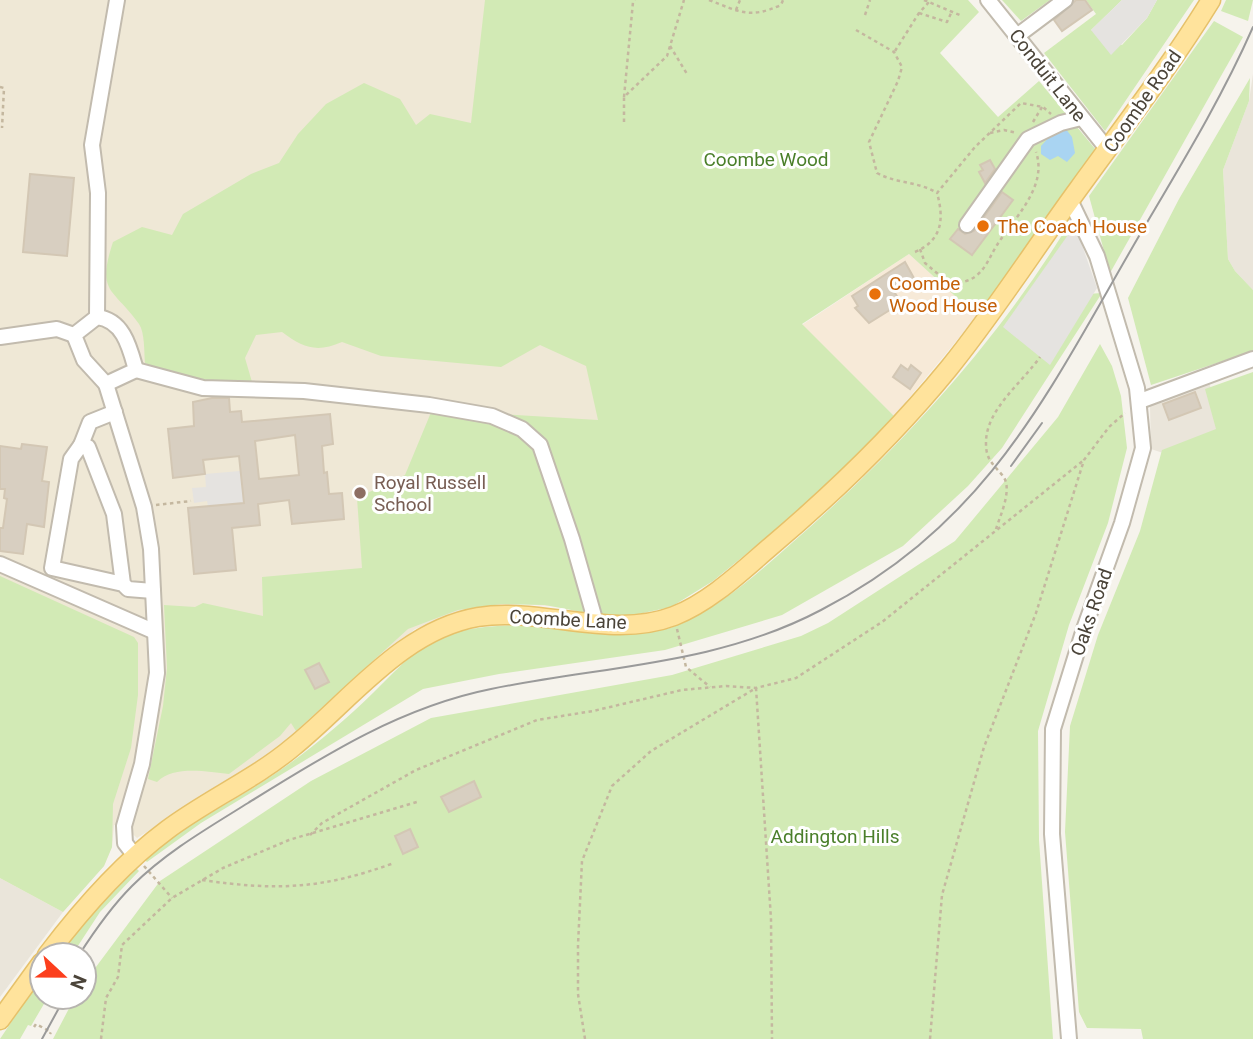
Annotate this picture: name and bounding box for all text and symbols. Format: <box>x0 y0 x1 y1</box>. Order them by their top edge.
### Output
street label: Conduit Lane <box>1004 24 1091 126</box>
street label: Coombe Road <box>1099 46 1186 157</box>
park label: Coombe Wood <box>703 148 829 171</box>
place label: The Coach House <box>997 215 1147 238</box>
marker: The Coach House <box>975 218 991 234</box>
place label: Coombe Wood House <box>889 272 997 317</box>
marker: Coombe Wood House <box>867 286 883 302</box>
place label: Royal Russell School <box>374 471 486 516</box>
marker: Royal Russell School <box>352 485 368 501</box>
street label: Oaks Road <box>1066 565 1117 659</box>
street label: Coombe Lane <box>509 605 627 634</box>
park label: Addington Hills <box>771 825 899 848</box>
north arrow <box>28 941 98 1011</box>
text: N <box>65 972 91 993</box>

